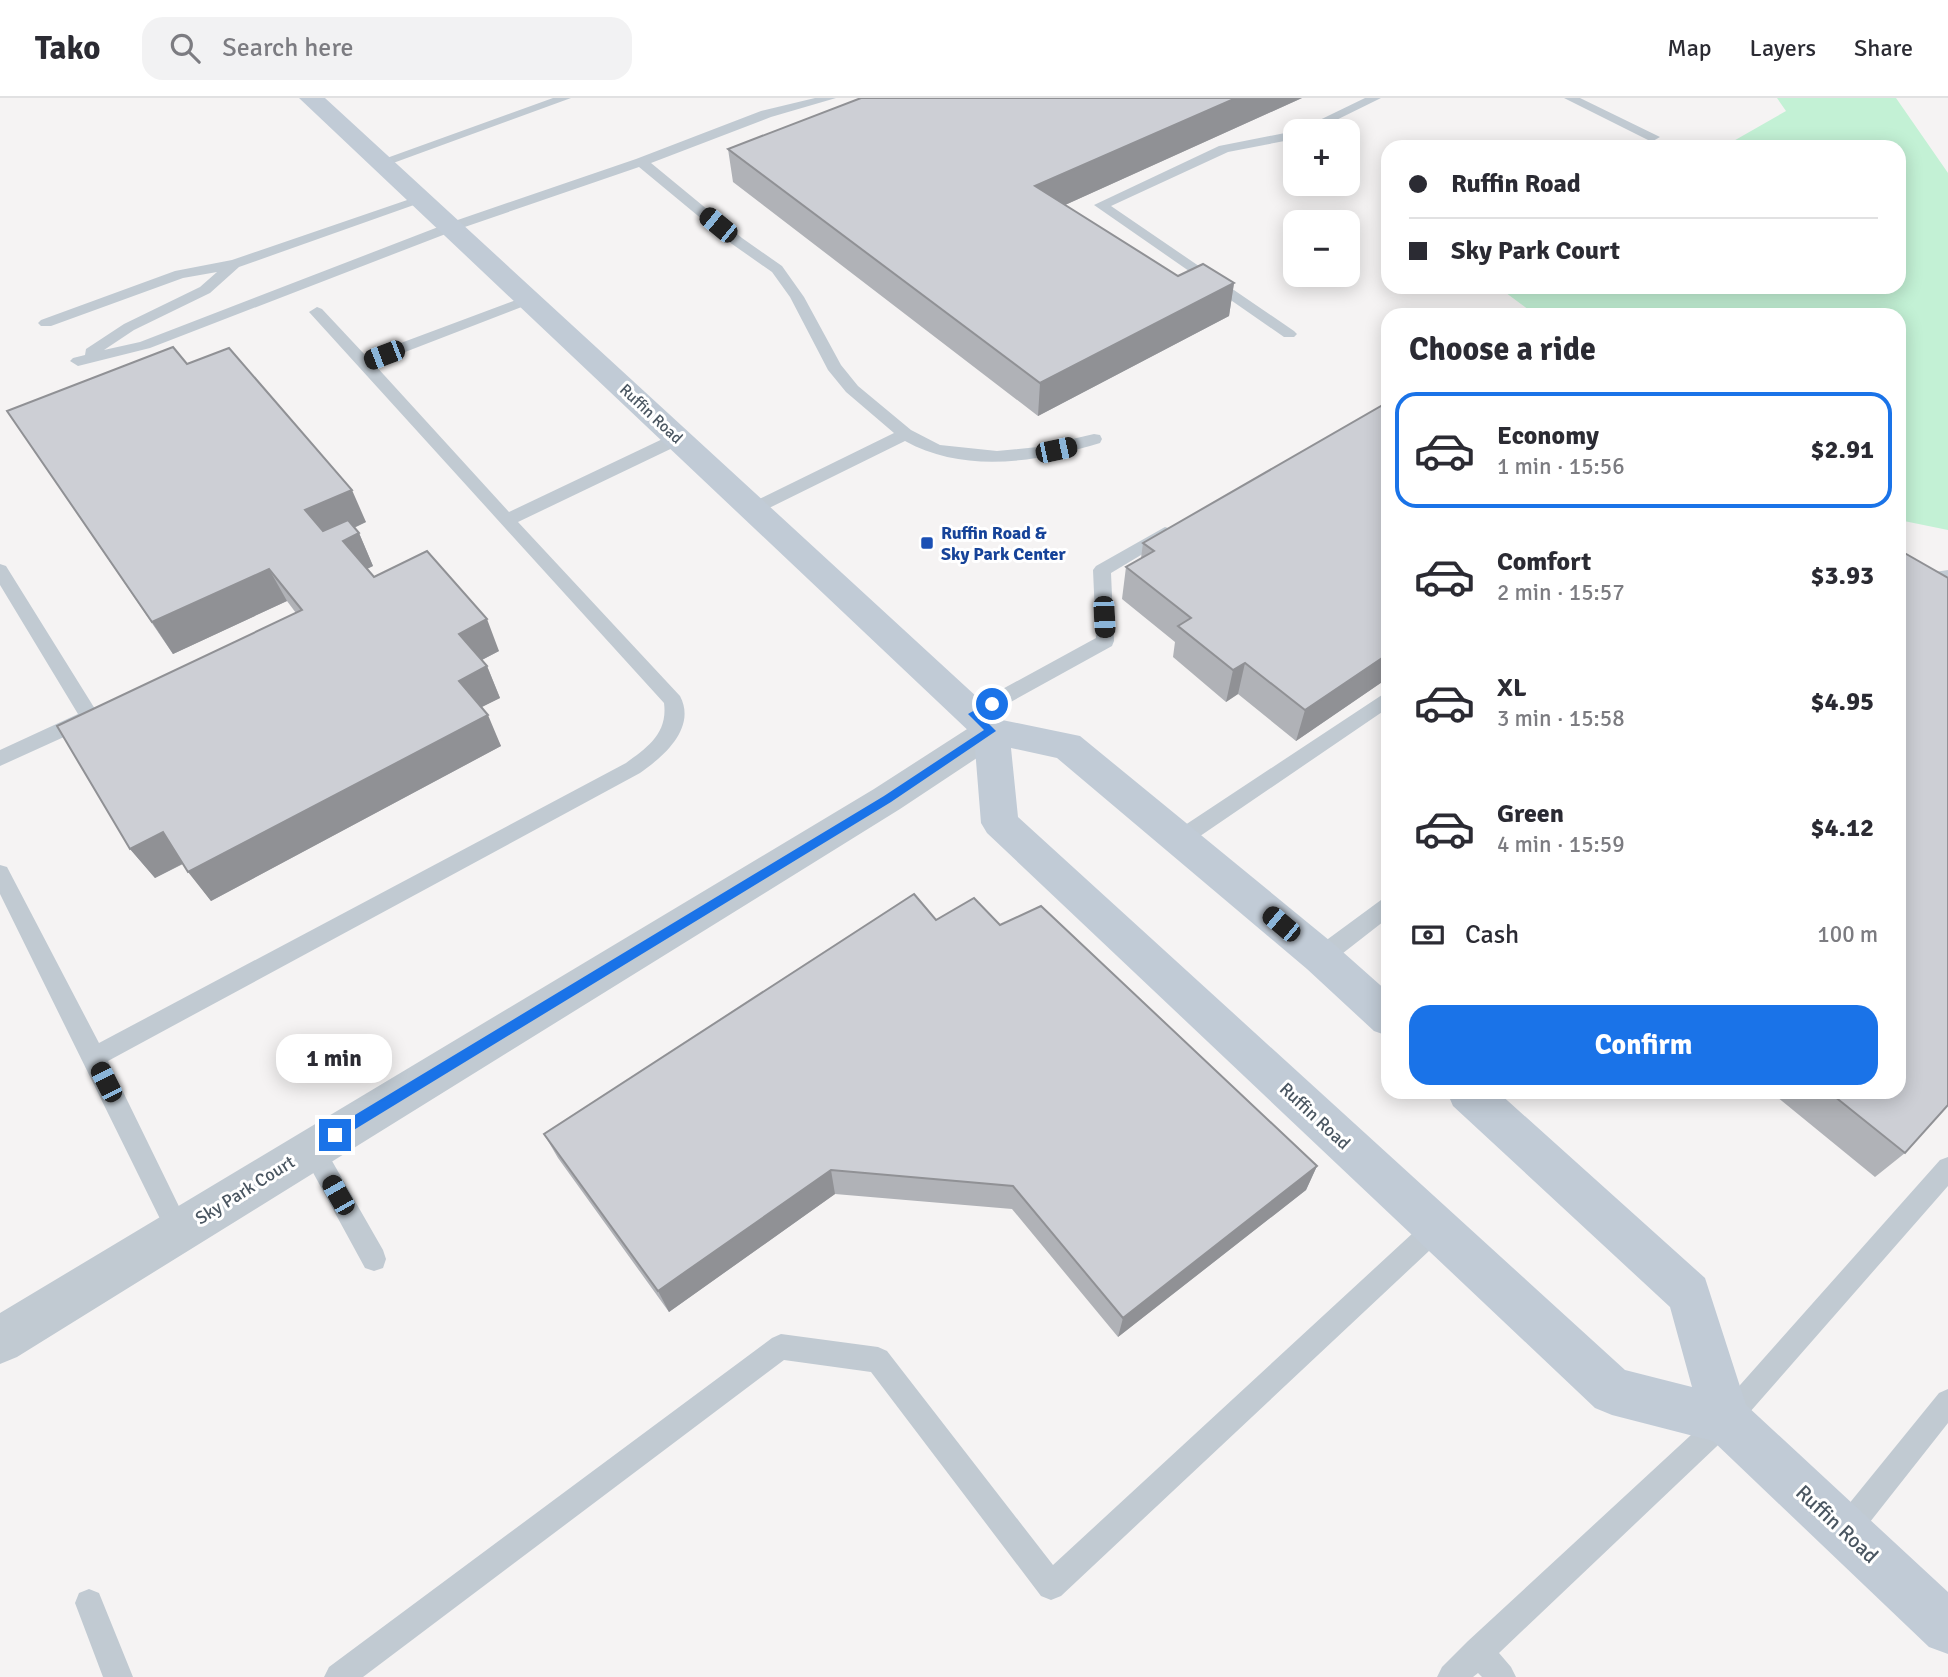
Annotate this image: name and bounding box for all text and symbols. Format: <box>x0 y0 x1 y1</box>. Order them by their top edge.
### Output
search box <box>142 17 632 80</box>
text: Tako <box>35 28 100 69</box>
icon: search <box>166 29 204 67</box>
text: Search here <box>222 32 353 64</box>
text: Map <box>1667 33 1712 63</box>
text: Layers <box>1750 33 1816 63</box>
text: Share <box>1854 33 1913 63</box>
map controls <box>1283 119 1360 287</box>
button: + <box>1283 119 1360 196</box>
text: Ruffin Road <box>1451 168 1581 200</box>
car <box>696 204 741 246</box>
button: − <box>1283 210 1360 287</box>
text: Sky Park Court <box>1451 235 1620 267</box>
text: Choose a ride <box>1409 330 1596 369</box>
car <box>361 338 408 372</box>
street label: Ruffin Road <box>615 380 687 448</box>
icon: car <box>1413 419 1476 482</box>
text: Economy <box>1497 420 1599 452</box>
text: $2.91 <box>1810 434 1874 466</box>
car <box>1034 435 1079 465</box>
text: 1 min · 15:56 <box>1497 452 1625 481</box>
place label: Ruffin Road & Sky Park Center <box>941 522 1067 565</box>
marker: Ruffin Road & Sky Park Center <box>919 535 935 551</box>
icon: car <box>1413 545 1476 608</box>
text: Comfort <box>1497 546 1591 578</box>
text: $3.93 <box>1810 560 1874 592</box>
text: 2 min · 15:57 <box>1497 578 1625 607</box>
car <box>1093 595 1116 639</box>
icon: car <box>1413 671 1476 734</box>
text: XL <box>1497 672 1527 704</box>
text: $4.95 <box>1810 686 1874 718</box>
route start <box>976 688 1008 720</box>
text: 3 min · 15:58 <box>1497 704 1625 733</box>
icon: car <box>1413 797 1476 860</box>
text: Green <box>1497 798 1564 830</box>
text: $4.12 <box>1810 812 1874 844</box>
text: 4 min · 15:59 <box>1497 830 1625 859</box>
car <box>1259 902 1304 946</box>
icon: cash <box>1409 916 1447 954</box>
text: Cash <box>1465 919 1519 951</box>
text: 100 m <box>1817 920 1878 949</box>
button: Confirm <box>1409 1005 1878 1085</box>
callout: 1 min <box>277 1034 393 1082</box>
text: 1 min <box>306 1044 362 1073</box>
car <box>88 1059 125 1105</box>
street label: Ruffin Road <box>1275 1078 1355 1154</box>
route end <box>319 1119 351 1151</box>
street label: Sky Park Court <box>191 1151 299 1229</box>
car <box>319 1172 358 1218</box>
street label: Ruffin Road <box>1790 1479 1884 1569</box>

